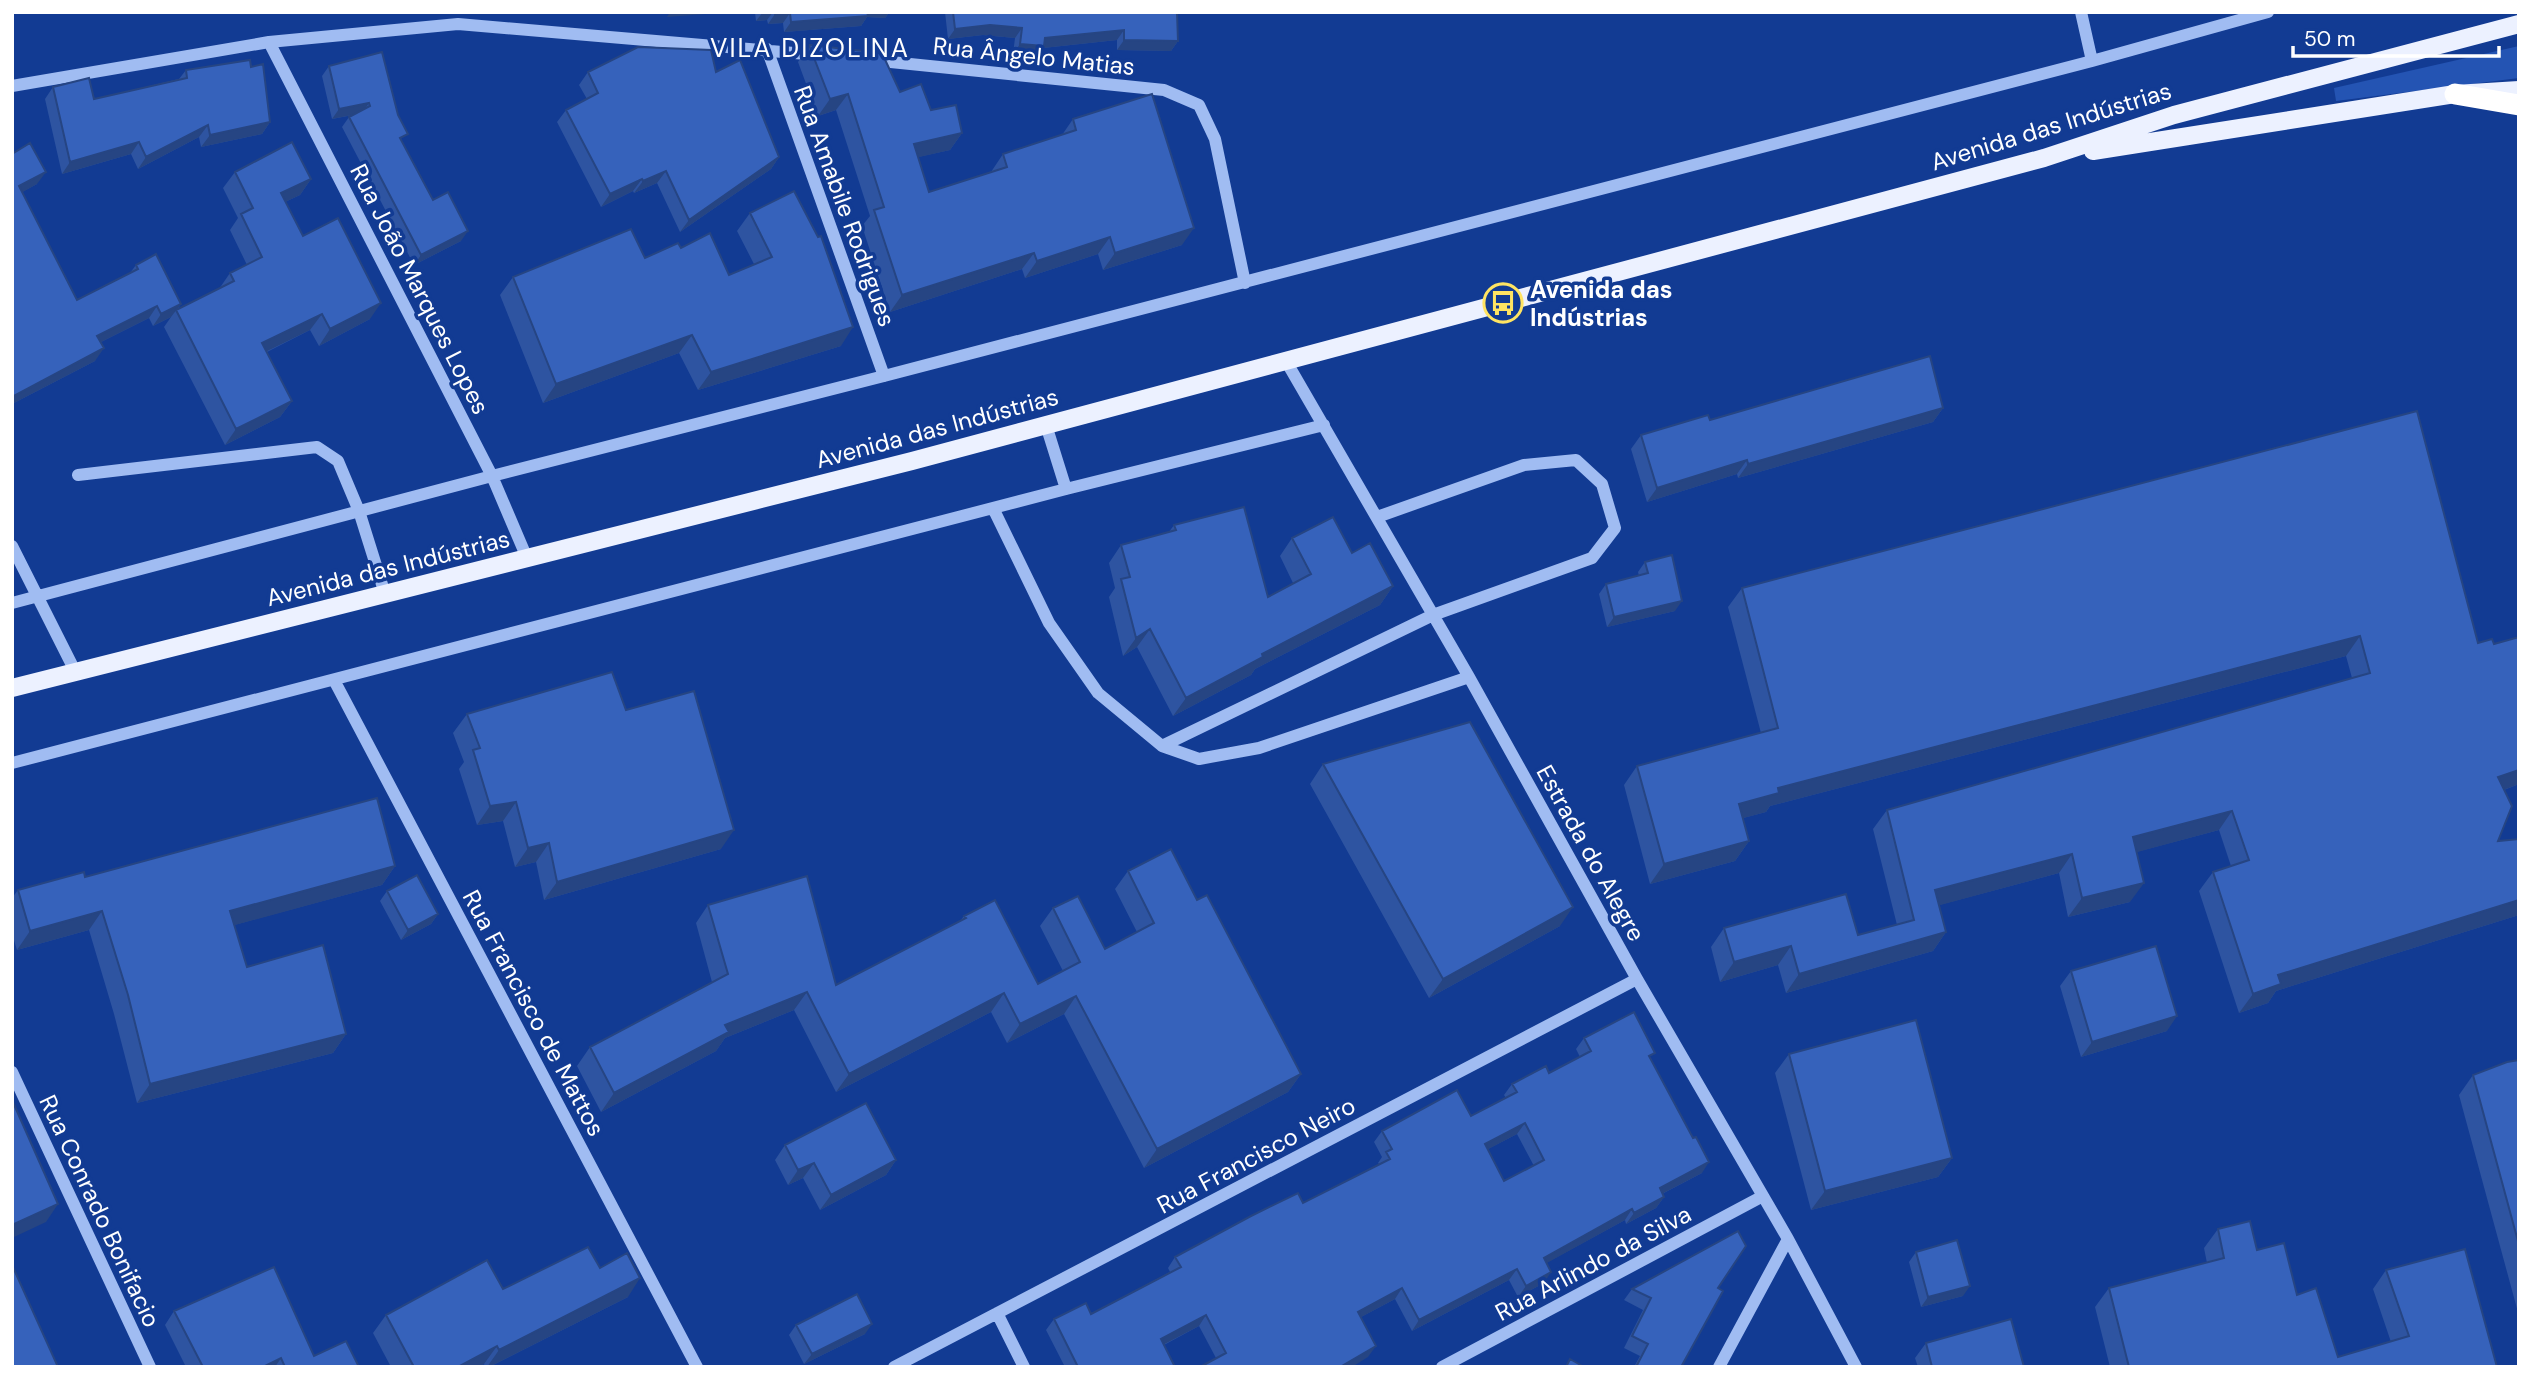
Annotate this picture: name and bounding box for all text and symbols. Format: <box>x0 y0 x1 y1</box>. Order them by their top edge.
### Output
scale bar <box>2293 14 2500 58</box>
text: 50 m <box>2304 25 2355 53</box>
street label: Rua Ângelo Matias <box>932 30 1136 82</box>
district label: VILA DIZOLINA <box>710 31 910 65</box>
street label: Avenida das Indústrias <box>1927 75 2175 177</box>
street label: Rua Amabile Rodrigues <box>787 81 903 331</box>
street label: Rua João Marques Lopes <box>343 159 497 419</box>
place label: Avenida das Indústrias <box>1530 274 1672 333</box>
bus stop icon: Avenida das Indústrias <box>1482 282 1524 324</box>
street label: Avenida das Indústrias <box>812 381 1062 475</box>
street label: Avenida das Indústrias <box>263 523 513 613</box>
street label: Estrada do Alegre <box>1530 759 1652 947</box>
street label: Rua Francisco de Mattos <box>456 884 612 1142</box>
street label: Rua Conrado Bonifacio <box>32 1090 168 1332</box>
street label: Rua Francisco Neiro <box>1151 1090 1361 1220</box>
street label: Rua Arlindo da Silva <box>1490 1198 1696 1328</box>

